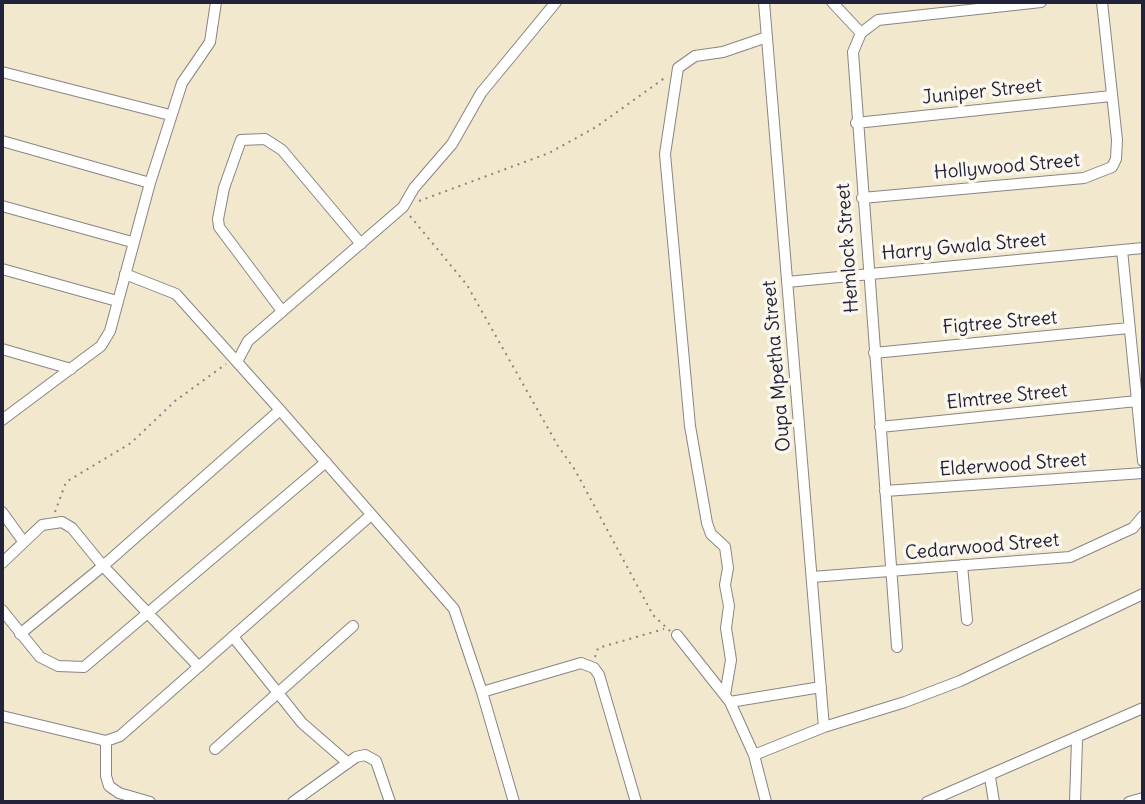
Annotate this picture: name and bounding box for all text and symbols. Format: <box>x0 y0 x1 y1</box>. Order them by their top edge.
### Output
street label: Juniper Street <box>921 74 1043 110</box>
street label: Hollywood Street <box>933 149 1081 185</box>
street label: Hemlock Street <box>832 182 864 314</box>
street label: Harry Gwala Street <box>881 228 1047 266</box>
street label: Oupa Mpetha Street <box>758 279 796 453</box>
street label: Figtree Street <box>942 307 1058 339</box>
street label: Elmtree Street <box>946 379 1068 415</box>
street label: Elderwood Street <box>939 448 1087 482</box>
street label: Cedarwood Street <box>904 529 1060 565</box>

